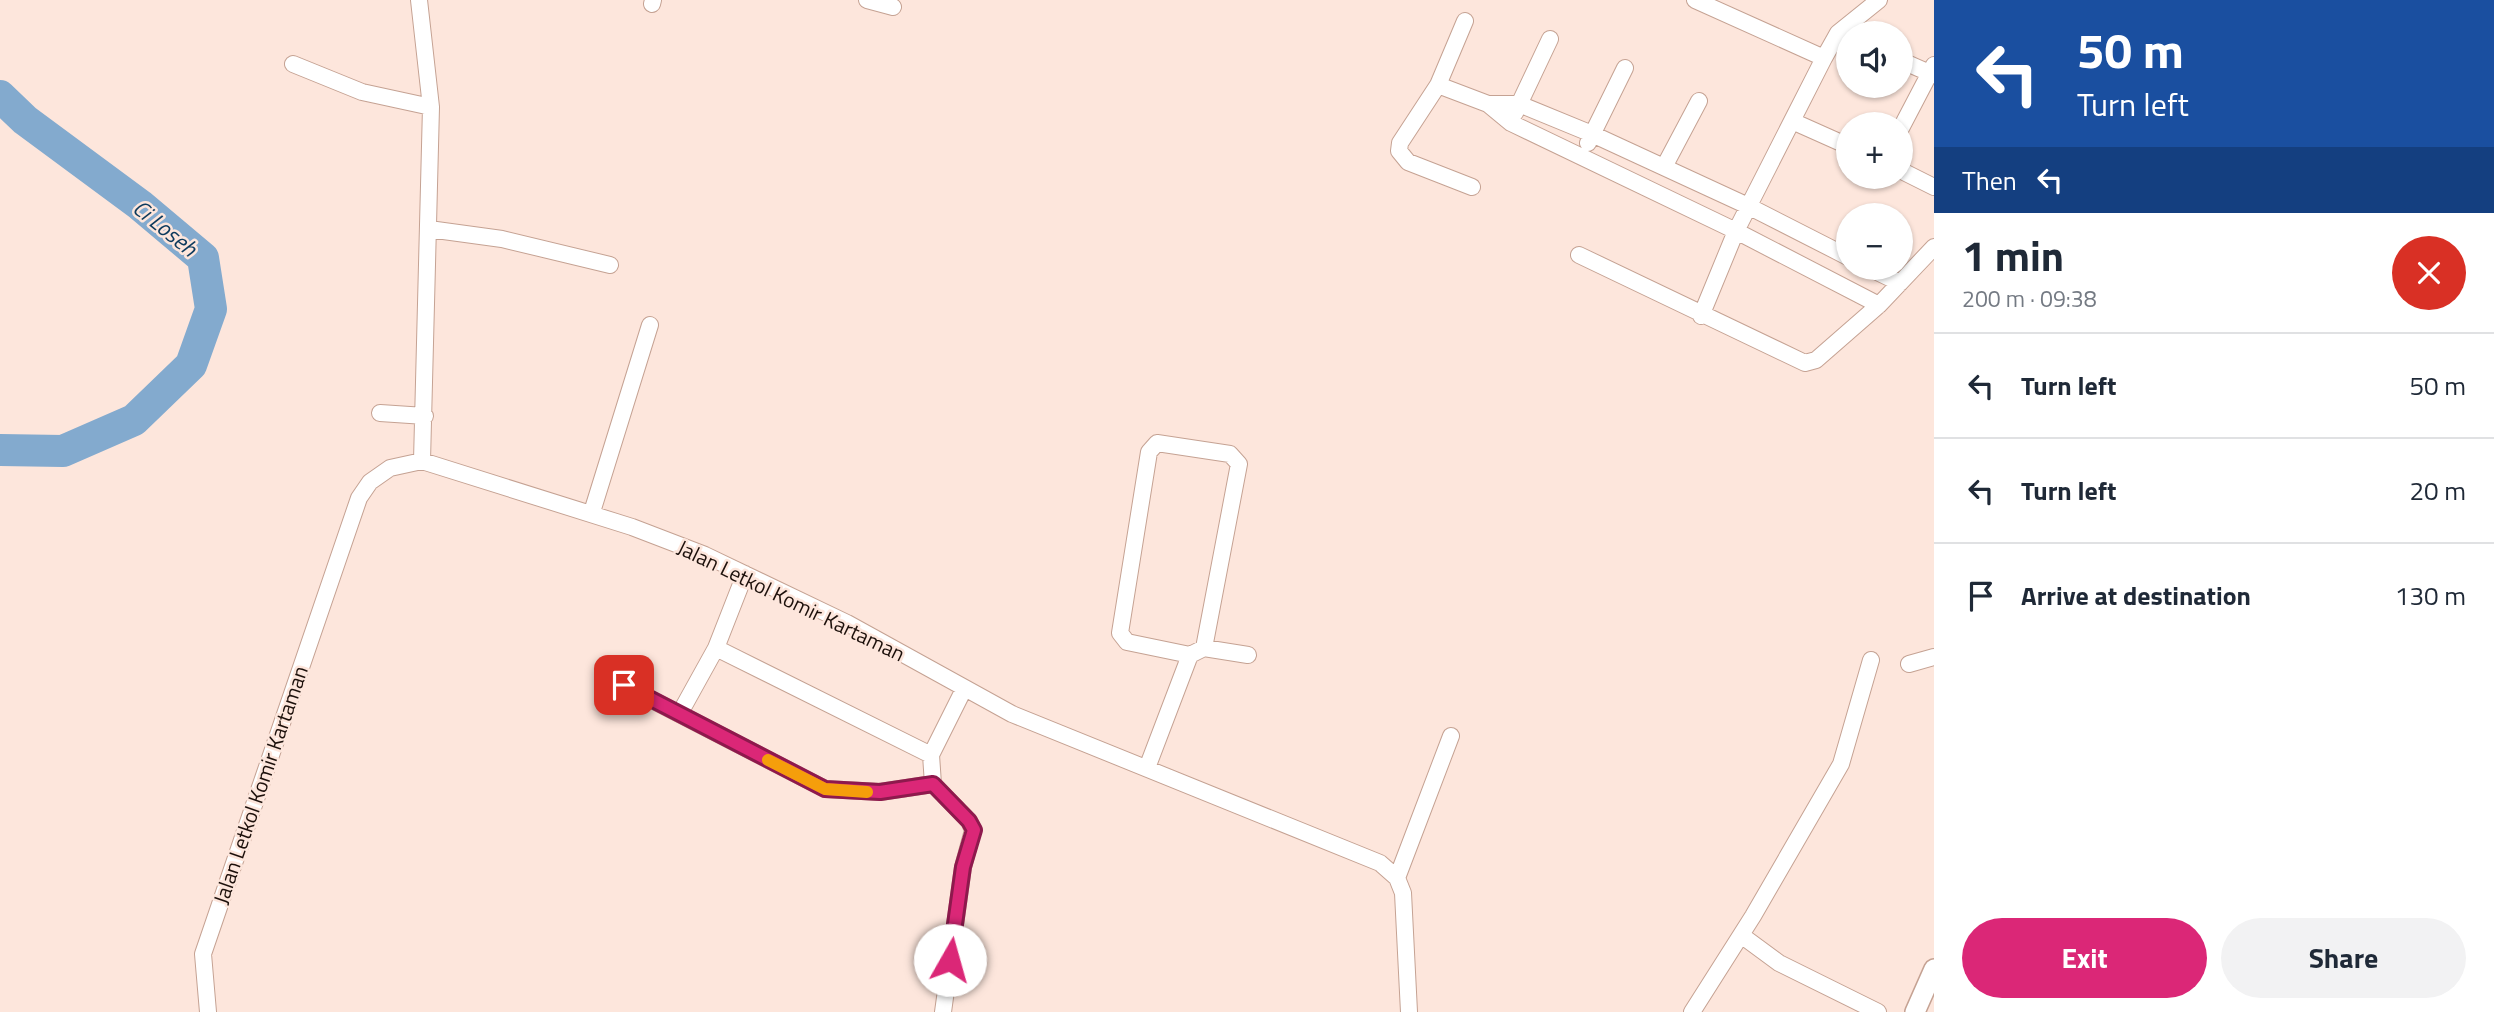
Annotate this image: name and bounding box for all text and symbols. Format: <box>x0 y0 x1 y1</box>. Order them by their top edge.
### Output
text: 50 m <box>2077 12 2184 87</box>
map controls <box>1836 21 1913 280</box>
button: sound <box>1836 21 1913 98</box>
icon: left <box>1962 28 2053 119</box>
text: Turn left <box>2077 80 2189 128</box>
button: + <box>1836 112 1913 189</box>
text: Then <box>1962 161 2017 200</box>
icon: left <box>2031 161 2069 199</box>
water label: Ci Loseh <box>125 191 206 265</box>
button: − <box>1836 203 1913 280</box>
text: 1 min <box>1962 223 2064 287</box>
button: close <box>2392 236 2466 310</box>
text: 200 m · 09:38 <box>1962 281 2097 316</box>
text: Turn left <box>2021 366 2116 405</box>
text: 50 m <box>2409 366 2466 405</box>
icon: left <box>1962 367 2000 405</box>
text: Turn left <box>2021 471 2116 510</box>
text: 20 m <box>2409 471 2466 510</box>
icon: left <box>1962 472 2000 510</box>
street label: Jalan Letkol Komir Kartaman <box>672 531 911 669</box>
text: Arrive at destination <box>2021 576 2251 615</box>
text: 130 m <box>2395 576 2466 615</box>
icon: arrive <box>1962 577 2000 615</box>
pin <box>594 655 654 715</box>
street label: Jalan Letkol Komir Kartaman <box>204 661 316 908</box>
icon: arrive <box>605 666 643 704</box>
button: Exit <box>1962 918 2207 998</box>
button: Share <box>2221 918 2466 998</box>
position arrow <box>913 923 987 997</box>

